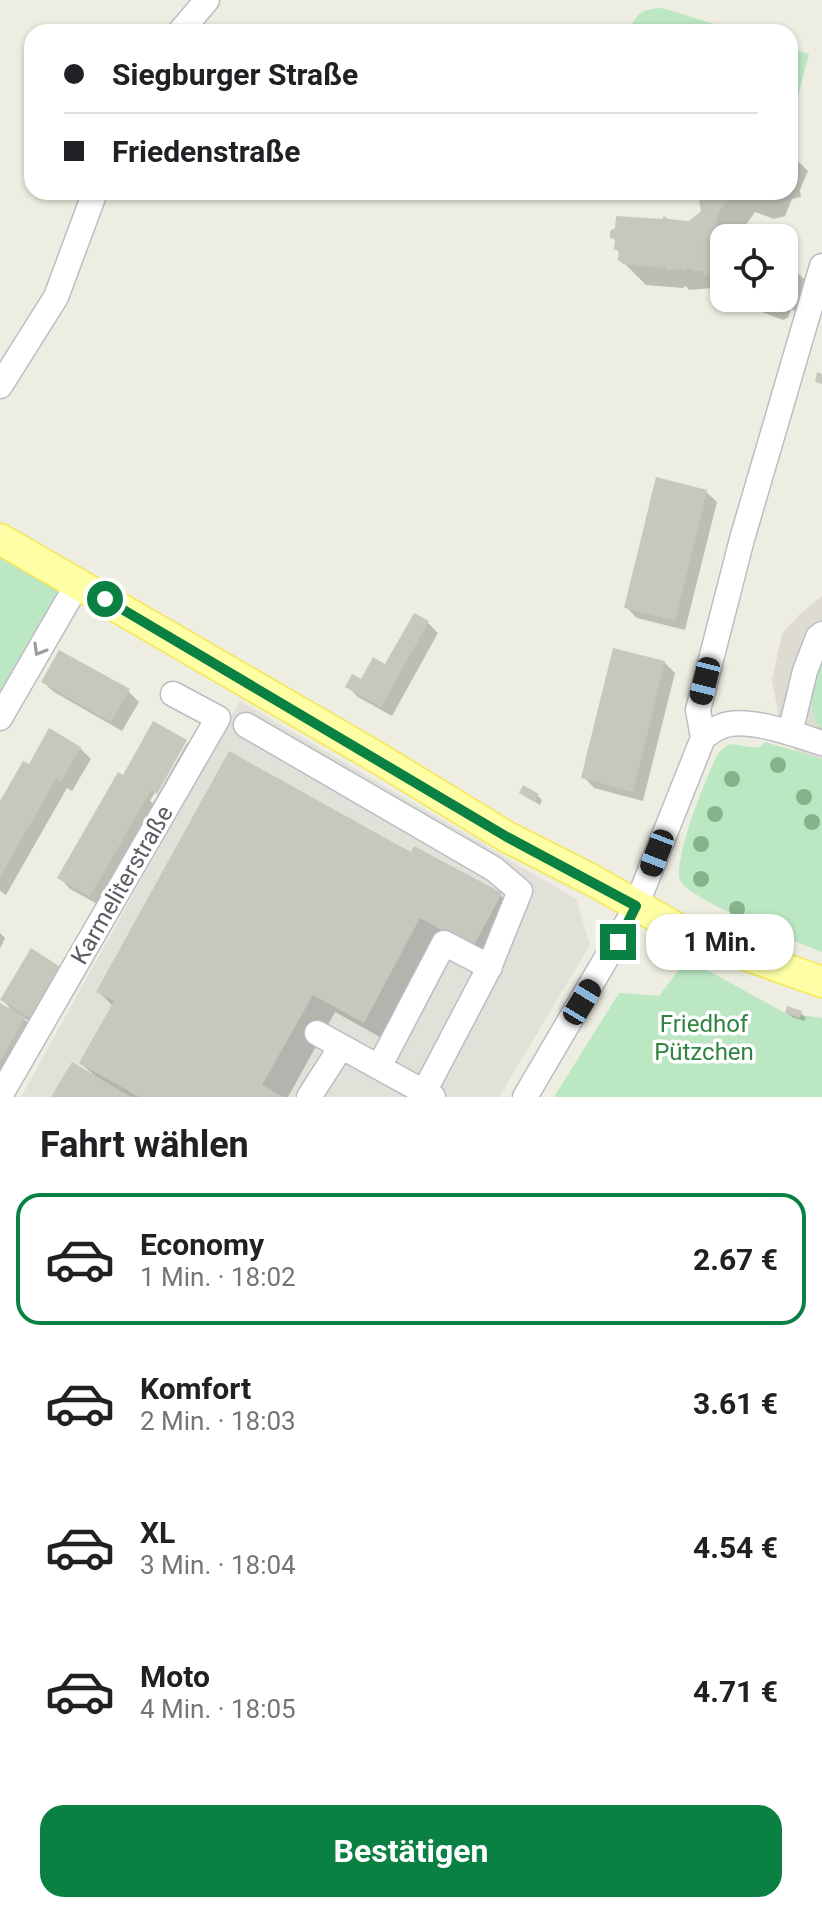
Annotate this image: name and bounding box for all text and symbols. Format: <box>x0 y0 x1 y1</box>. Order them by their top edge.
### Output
text: Siegburger Straße <box>112 57 358 92</box>
text: Friedenstraße <box>112 134 300 169</box>
map controls <box>710 224 798 312</box>
button: locate <box>710 224 798 312</box>
route start <box>87 581 123 617</box>
one-way arrow <box>33 642 49 656</box>
car <box>688 655 722 707</box>
street label: Karmeliterstraße <box>65 801 179 969</box>
car <box>637 826 677 880</box>
callout: 1 Min. <box>646 914 794 970</box>
route end <box>600 924 636 960</box>
text: 1 Min. <box>683 927 757 957</box>
car <box>559 975 605 1029</box>
park label: Friedhof Pützchen <box>654 1010 754 1066</box>
text: Fahrt wählen <box>40 1124 249 1166</box>
icon: car <box>44 1223 116 1295</box>
text: Economy <box>140 1227 264 1262</box>
text: 2.67 € <box>693 1242 778 1277</box>
text: 1 Min. · 18:02 <box>140 1262 296 1292</box>
icon: car <box>44 1367 116 1439</box>
text: Komfort <box>140 1371 251 1406</box>
text: 3.61 € <box>693 1386 778 1421</box>
text: 2 Min. · 18:03 <box>140 1406 296 1436</box>
icon: car <box>44 1511 116 1583</box>
text: XL <box>140 1515 175 1550</box>
text: 4.54 € <box>693 1530 778 1565</box>
text: 3 Min. · 18:04 <box>140 1550 296 1580</box>
icon: car <box>44 1655 116 1727</box>
text: Moto <box>140 1659 210 1694</box>
text: 4.71 € <box>693 1674 778 1709</box>
text: 4 Min. · 18:05 <box>140 1694 296 1724</box>
button: Bestätigen <box>40 1805 782 1897</box>

